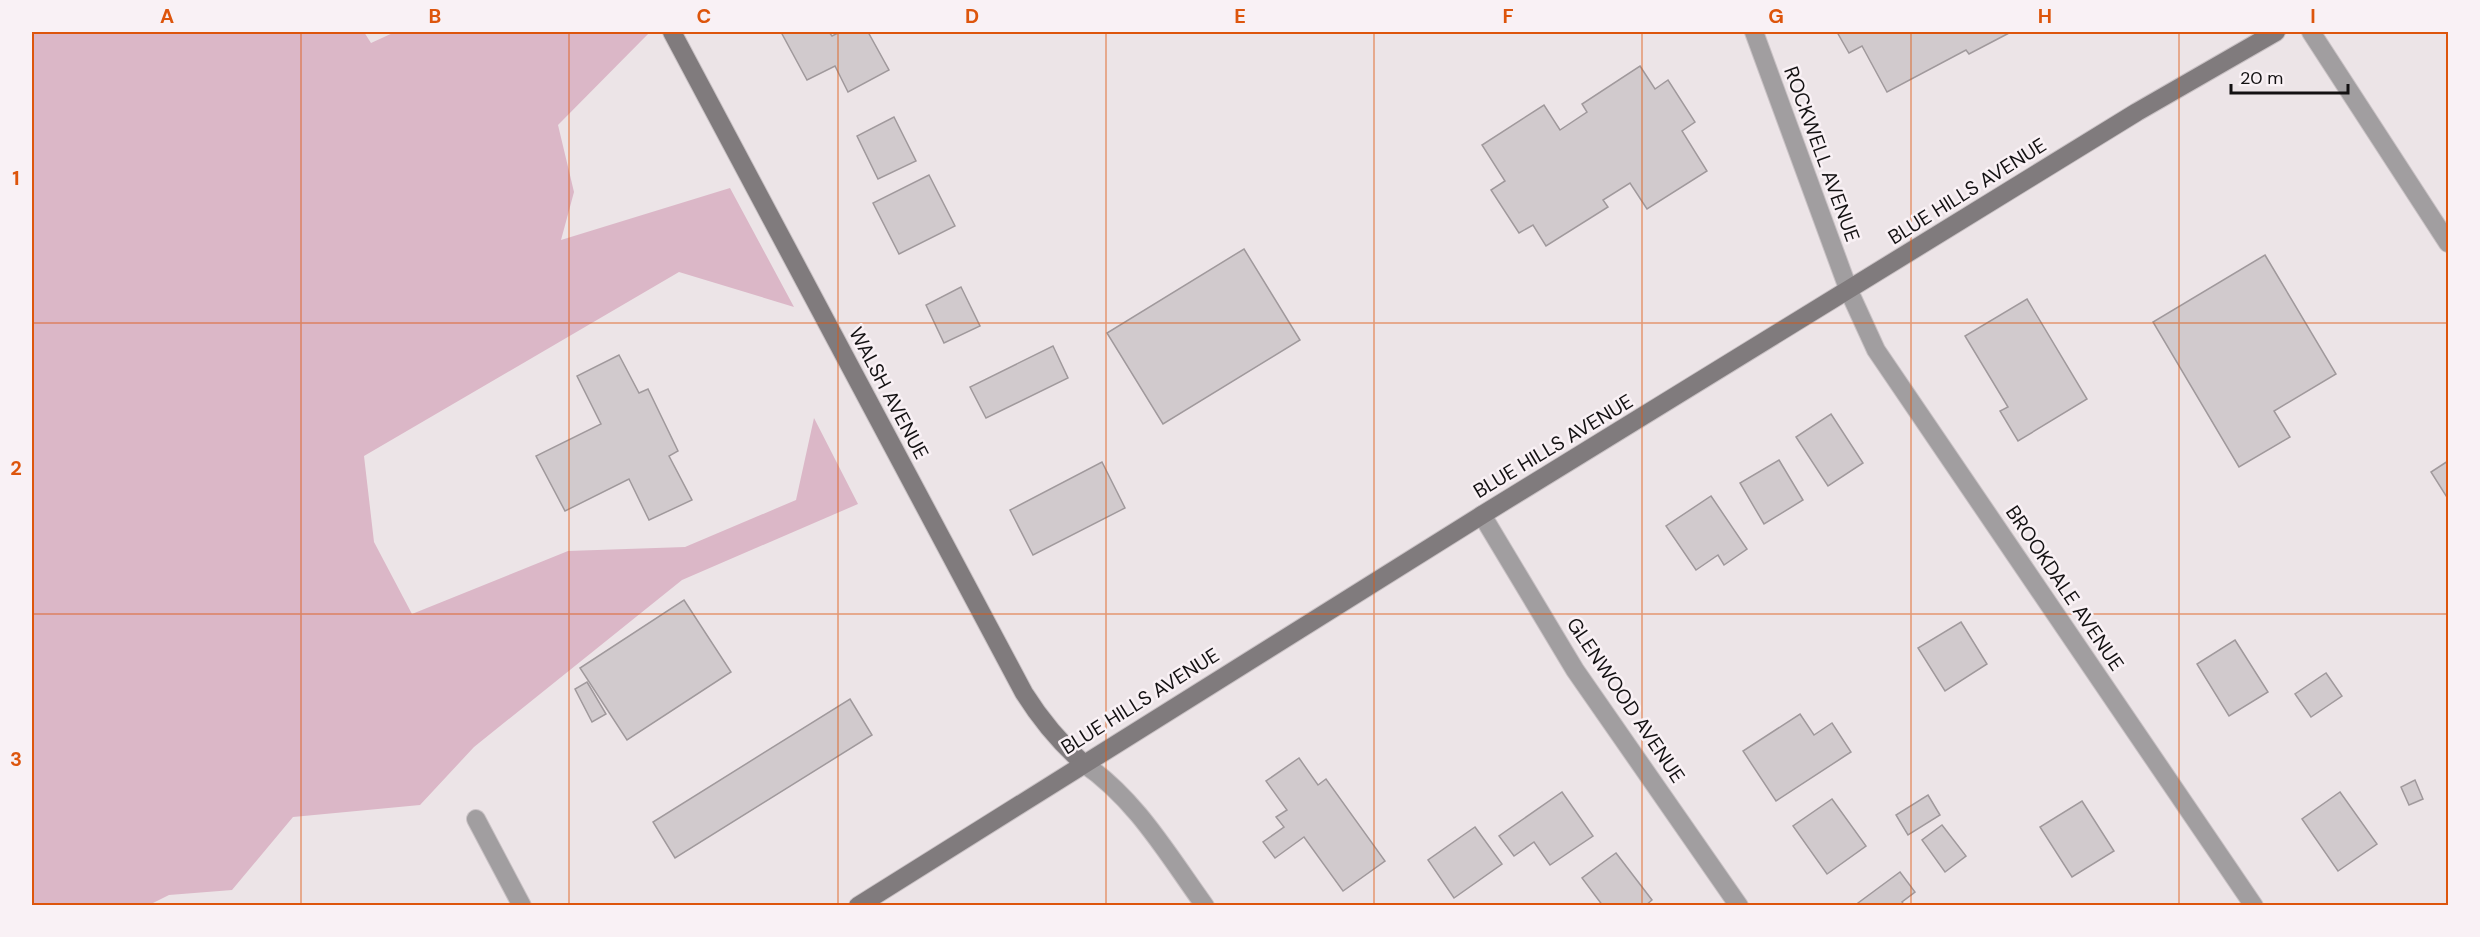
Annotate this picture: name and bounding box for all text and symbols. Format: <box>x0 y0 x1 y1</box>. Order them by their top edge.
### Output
text: A <box>160 3 174 29</box>
text: B <box>429 3 441 29</box>
text: C <box>697 3 711 29</box>
text: D <box>965 3 979 29</box>
text: E <box>1234 3 1246 29</box>
text: F <box>1502 3 1514 29</box>
text: G <box>1768 3 1784 29</box>
text: H <box>2038 3 2052 29</box>
text: I <box>2310 3 2316 29</box>
scale bar <box>2231 57 2348 95</box>
street label: ROCKWELL AVENUE <box>1778 63 1866 245</box>
text: 20 m <box>2240 66 2283 90</box>
street label: BLUE HILLS AVENUE <box>1883 132 2051 250</box>
text: 1 <box>12 165 20 191</box>
street label: WALSH AVENUE <box>843 322 935 464</box>
street label: BLUE HILLS AVENUE <box>1468 388 1638 504</box>
text: 2 <box>10 455 22 481</box>
street label: BROOKDALE AVENUE <box>2000 500 2130 676</box>
street label: GLENWOOD AVENUE <box>1561 612 1691 788</box>
street label: BLUE HILLS AVENUE <box>1056 642 1224 760</box>
text: 3 <box>10 746 22 772</box>

